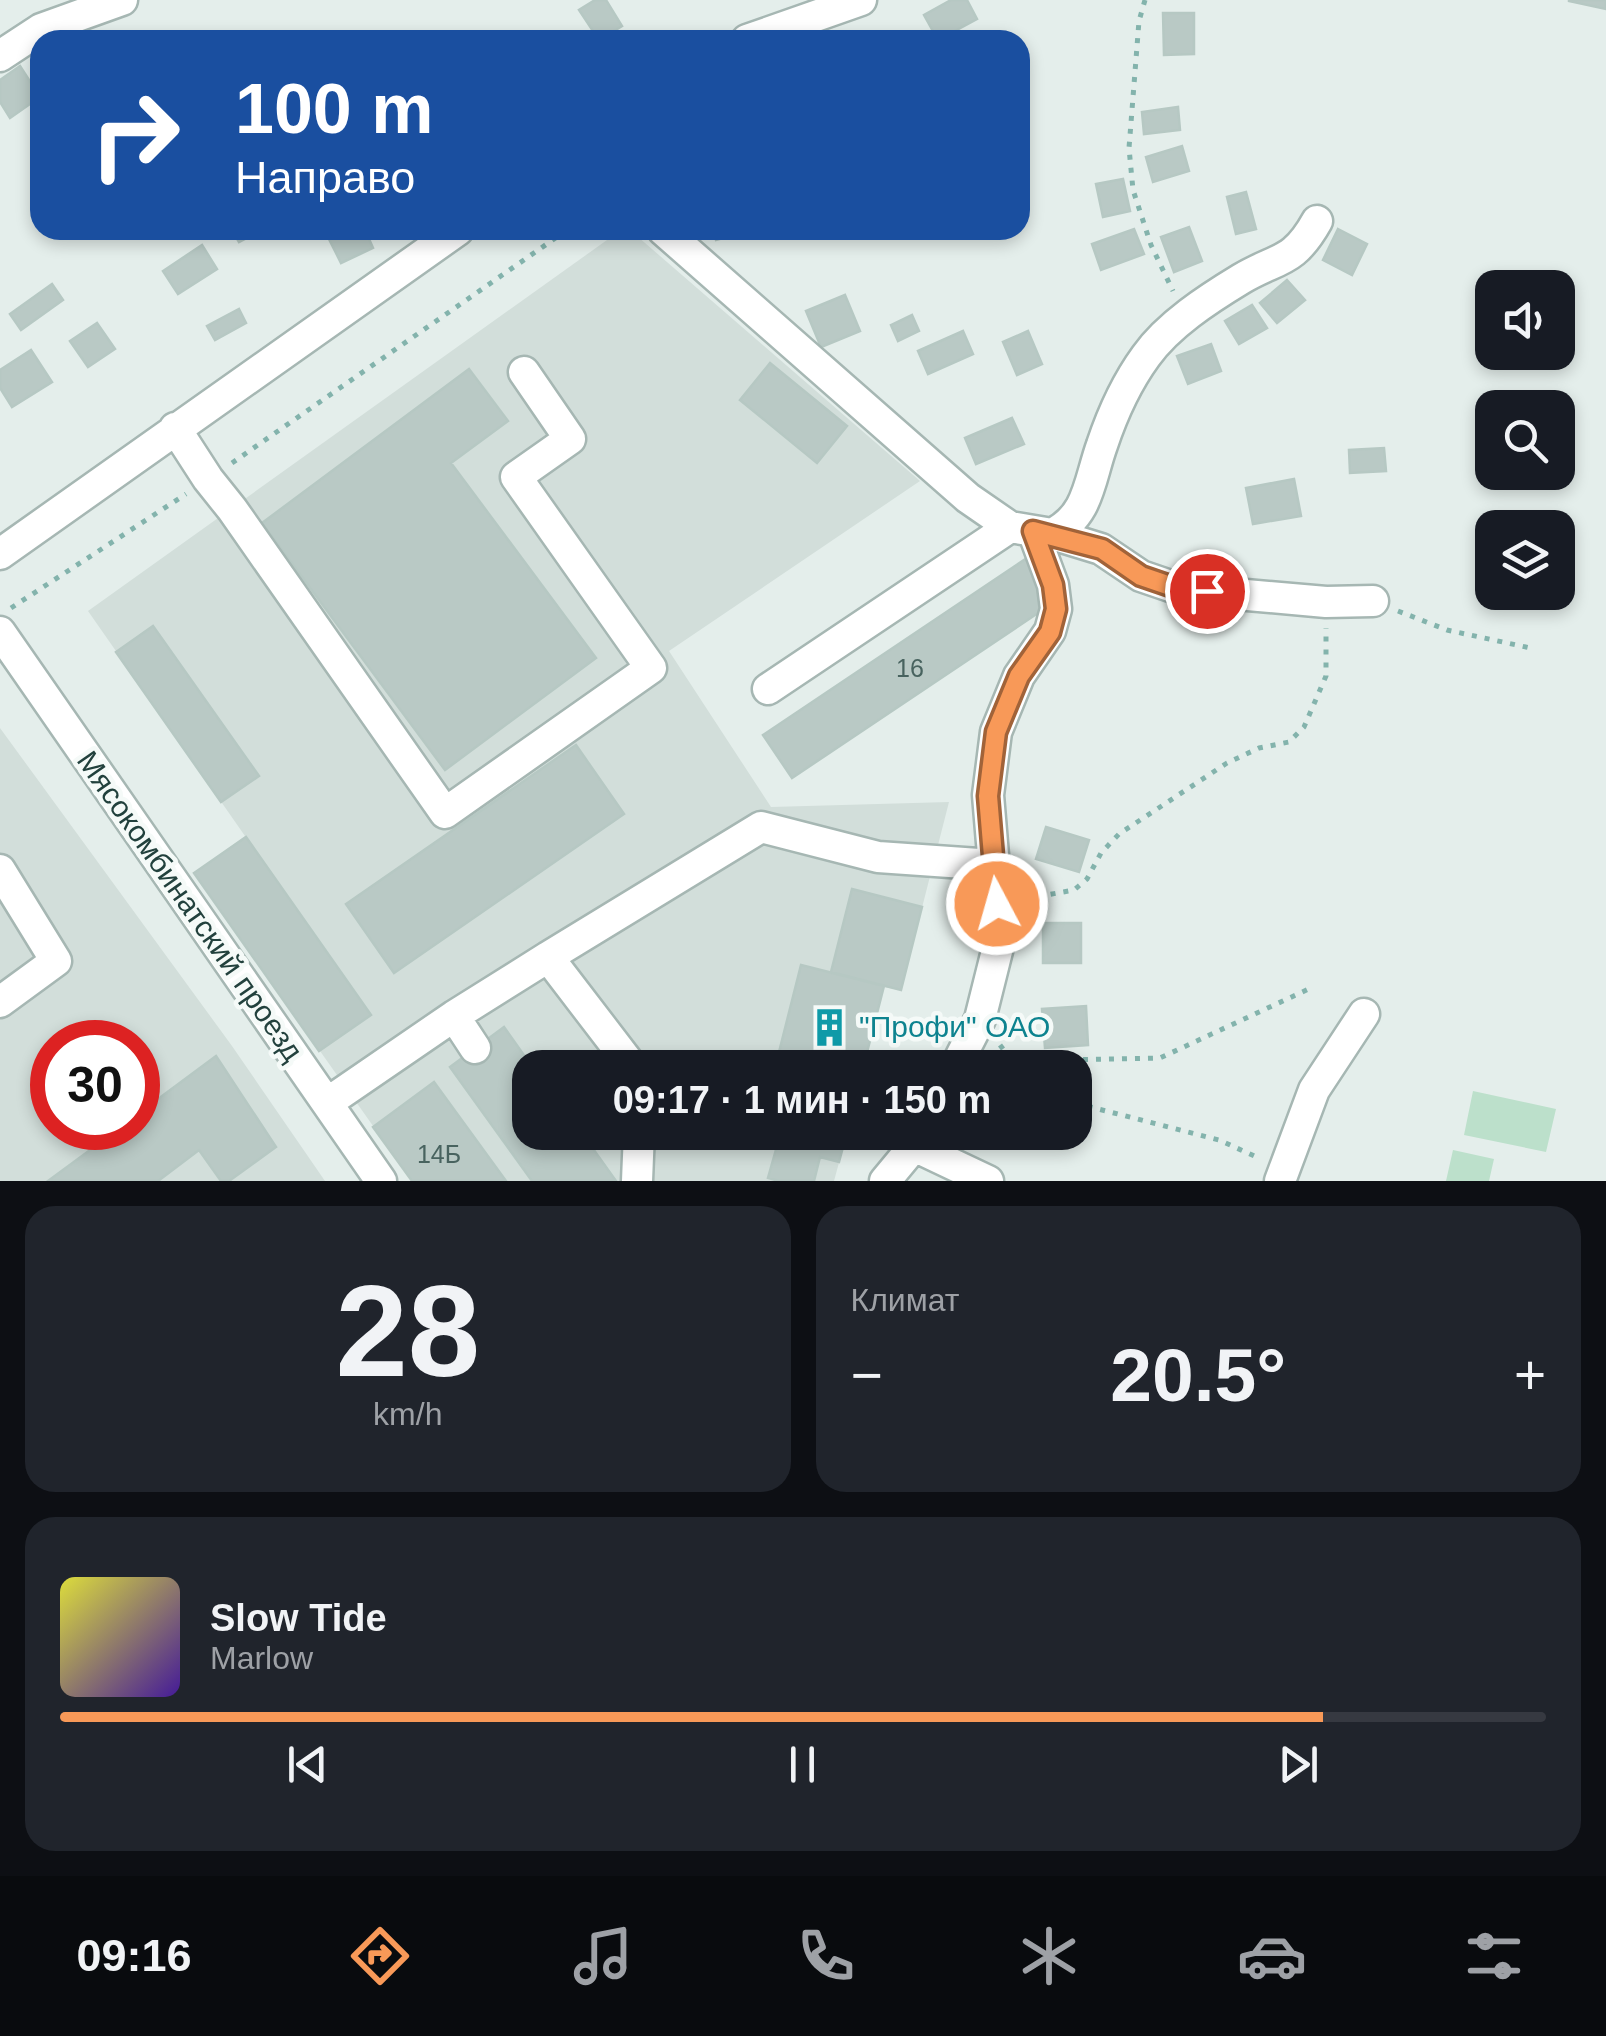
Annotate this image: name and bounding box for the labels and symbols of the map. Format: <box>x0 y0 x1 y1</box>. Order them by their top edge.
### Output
pin <box>1165 549 1250 634</box>
house number: 16 <box>896 654 924 682</box>
street label: Мясокомбинатский проезд <box>71 745 310 1067</box>
position arrow <box>945 852 1049 956</box>
building icon: "Профи" ОАО <box>808 1006 850 1048</box>
place label: "Профи" ОАО <box>859 1010 1050 1043</box>
speed limit sign: 30 <box>30 1020 160 1150</box>
house number: 14Б <box>417 1140 461 1168</box>

